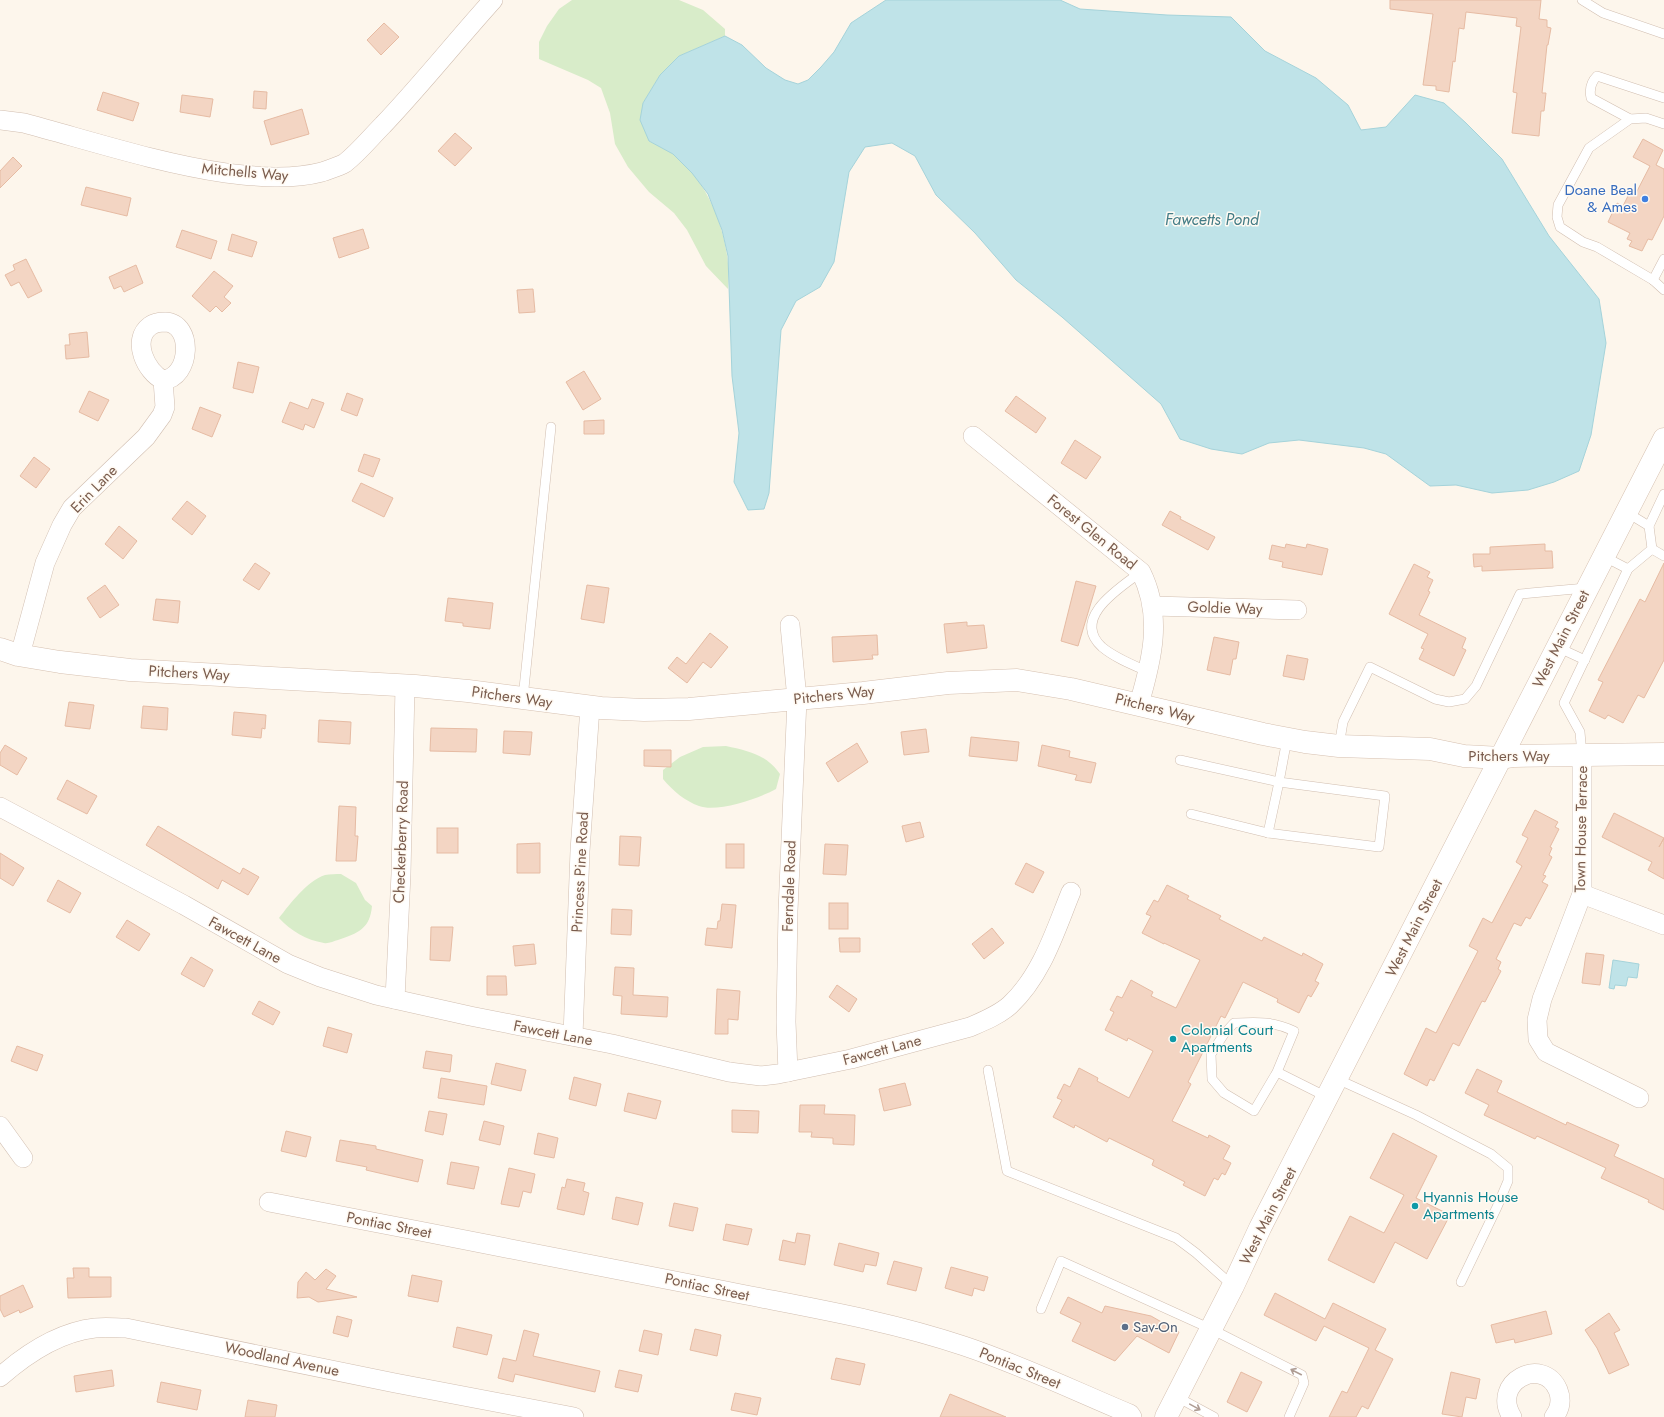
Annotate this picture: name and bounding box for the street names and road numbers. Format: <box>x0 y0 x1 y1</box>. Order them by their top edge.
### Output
street label: Mitchells Way <box>201 157 290 187</box>
street label: Erin Lane <box>66 460 123 518</box>
street label: Forest Glen Road <box>1043 489 1141 575</box>
street label: West Main Street <box>1527 586 1595 692</box>
street label: Goldie Way <box>1187 596 1263 620</box>
street label: Pitchers Way <box>148 660 231 686</box>
street label: Pitchers Way <box>470 680 554 714</box>
street label: Pitchers Way <box>792 680 876 710</box>
street label: Pitchers Way <box>1113 687 1197 729</box>
street label: Pitchers Way <box>1468 745 1550 767</box>
street label: Town House Terrace <box>1569 765 1593 893</box>
street label: Checkerberry Road <box>388 780 414 904</box>
street label: Princess Pine Road <box>566 811 594 933</box>
street label: Ferndale Road <box>776 840 802 932</box>
street label: West Main Street <box>1380 875 1448 981</box>
street label: Fawcett Lane <box>205 911 286 969</box>
street label: Fawcett Lane <box>511 1015 595 1052</box>
street label: Fawcett Lane <box>840 1029 924 1071</box>
street label: West Main Street <box>1234 1163 1302 1269</box>
street label: Pontiac Street <box>345 1206 434 1244</box>
street label: Pontiac Street <box>663 1267 752 1307</box>
street label: Woodland Avenue <box>223 1336 342 1382</box>
street label: Pontiac Street <box>976 1342 1064 1394</box>

